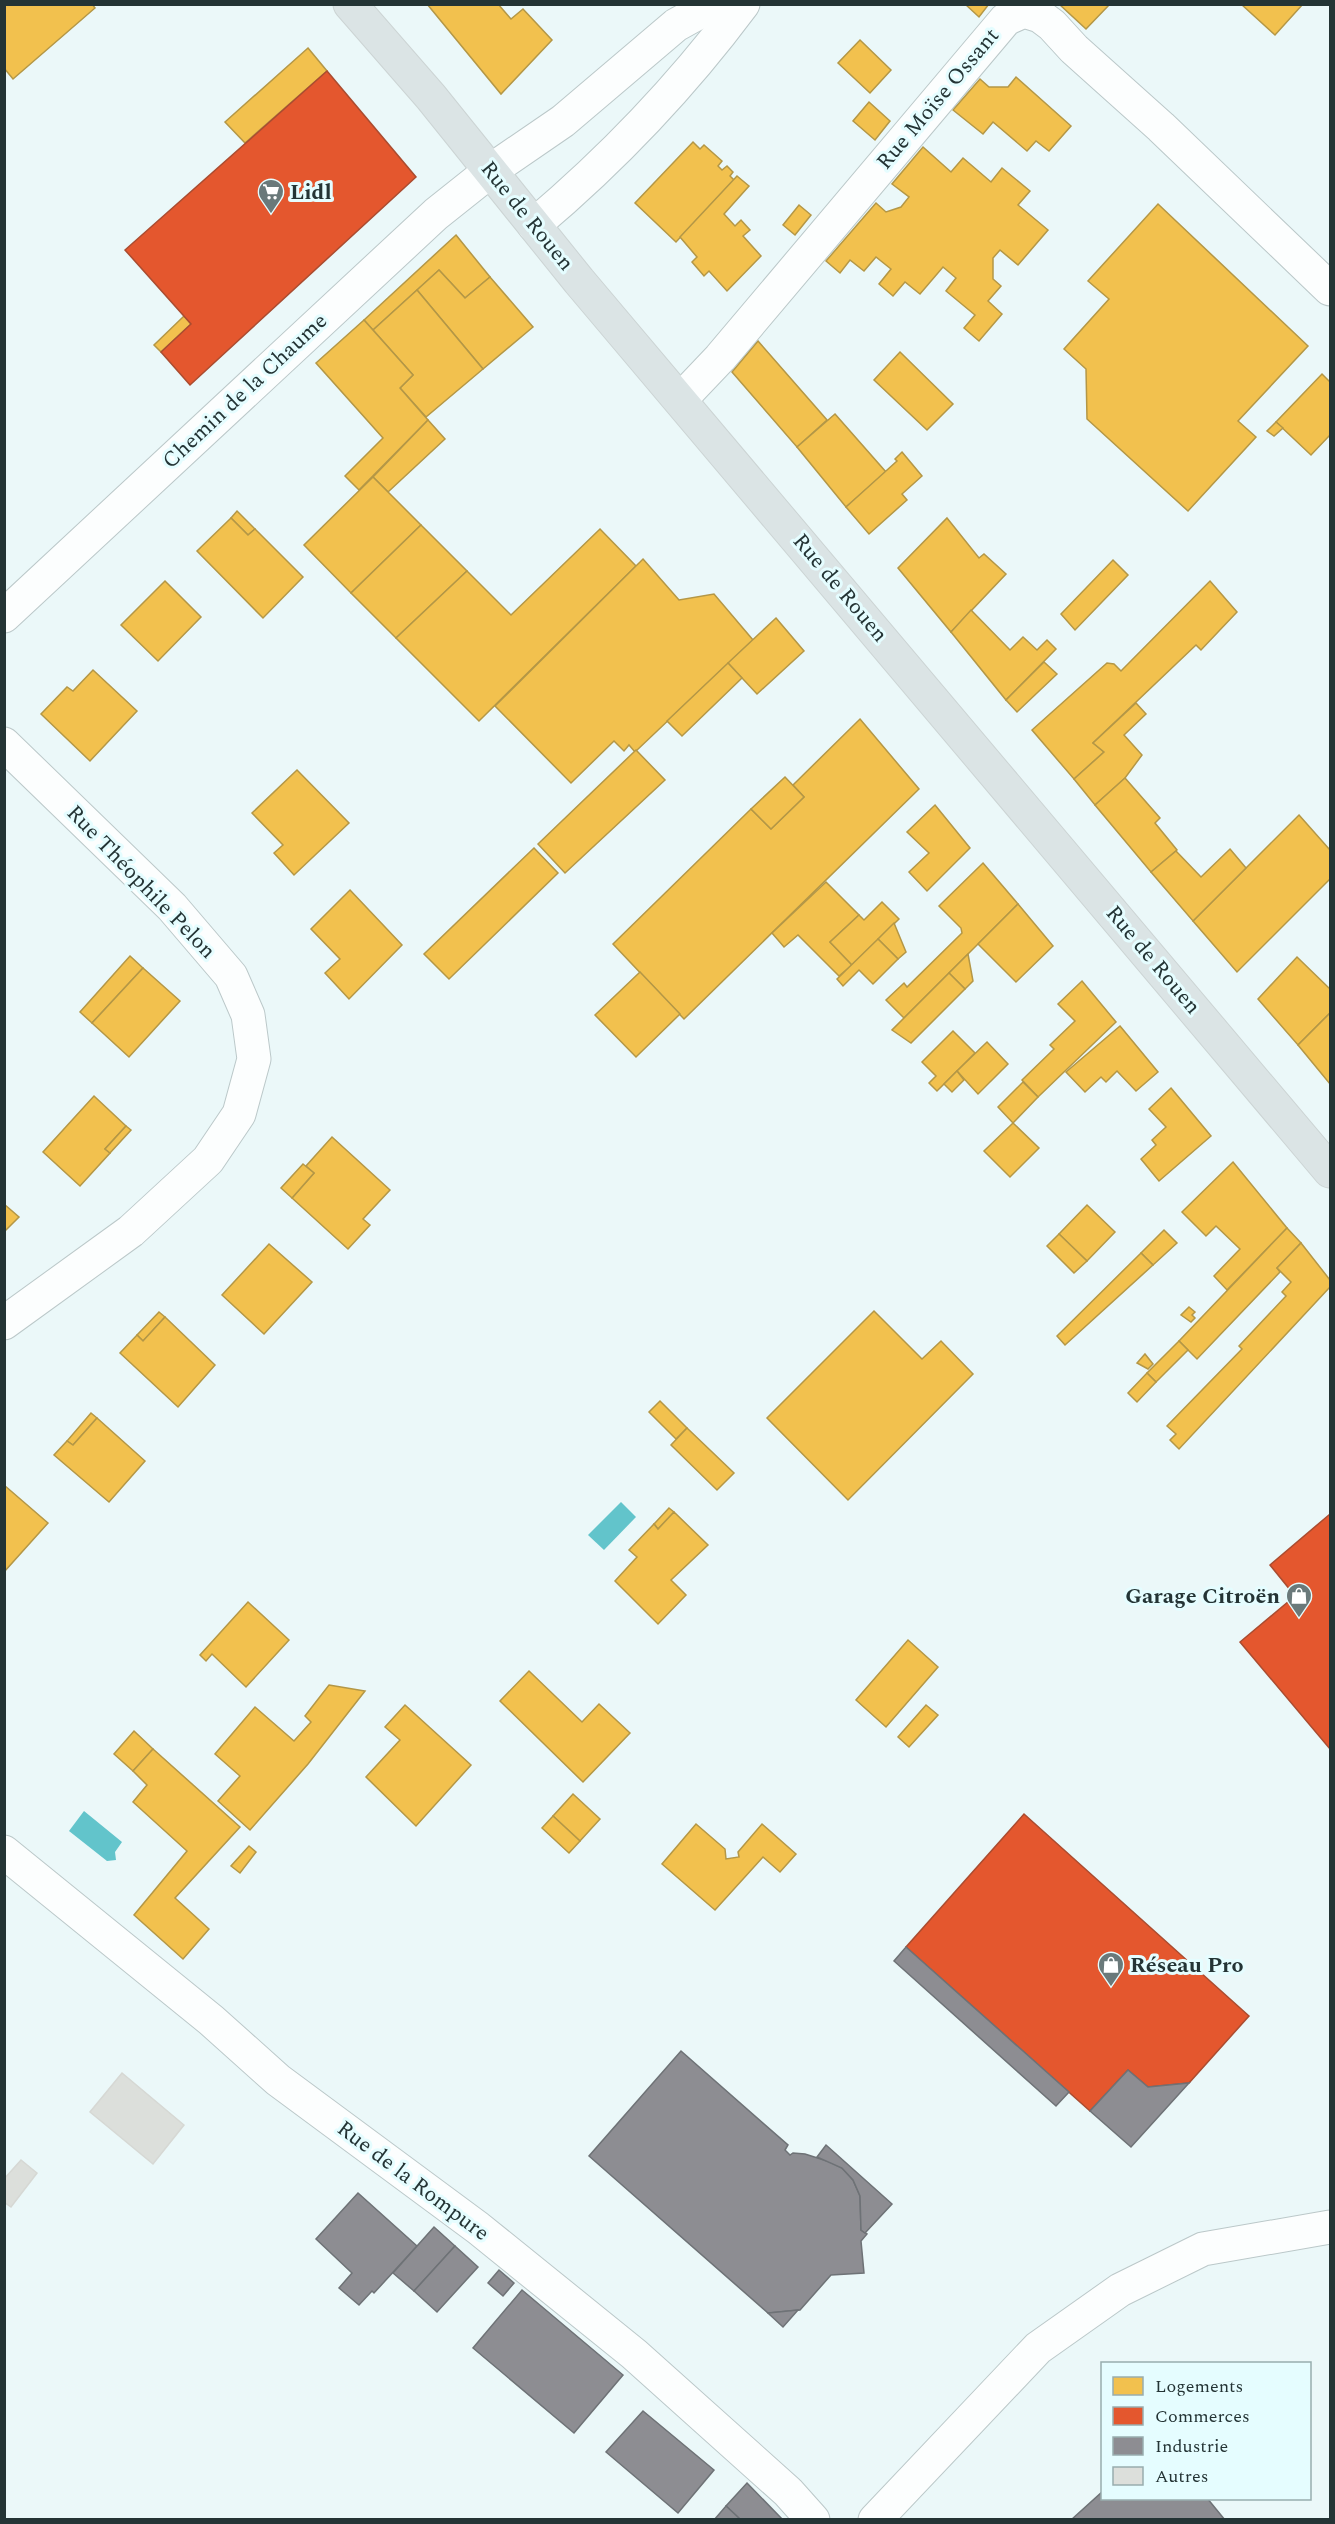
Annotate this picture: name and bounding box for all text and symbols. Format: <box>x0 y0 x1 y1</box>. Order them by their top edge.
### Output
street label: Rue Moïse Ossant <box>869 21 1007 177</box>
street label: Rue de Rouen <box>472 154 582 278</box>
place label: Lidl <box>290 176 332 209</box>
supermarket icon: Lidl <box>256 177 286 215</box>
street label: Chemin de la Chaume <box>155 305 335 477</box>
street label: Rue de Rouen <box>784 526 896 650</box>
street label: Rue Théophile Pelon <box>59 797 223 967</box>
street label: Rue de Rouen <box>1097 898 1209 1022</box>
place label: Garage Citroën <box>1125 1580 1280 1613</box>
shop icon: Garage Citroën <box>1284 1581 1314 1619</box>
place label: Réseau Pro <box>1130 1949 1244 1982</box>
shop icon: Réseau Pro <box>1096 1950 1126 1988</box>
street label: Rue de la Rompure <box>330 2113 496 2249</box>
legend <box>1101 2362 1311 2500</box>
text: Logements <box>1155 2373 1243 2400</box>
text: Commerces <box>1155 2403 1250 2430</box>
text: Industrie <box>1155 2433 1228 2460</box>
text: Autres <box>1155 2463 1208 2490</box>

